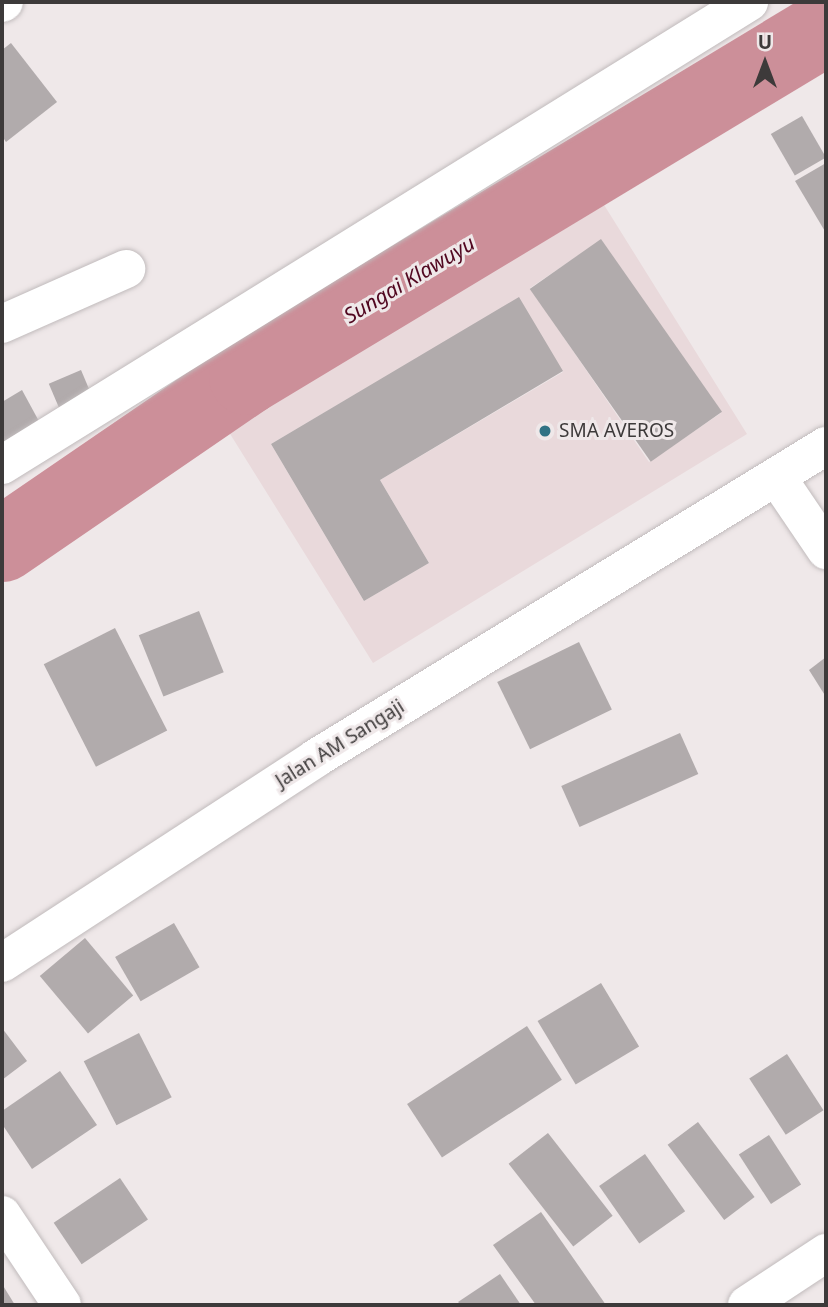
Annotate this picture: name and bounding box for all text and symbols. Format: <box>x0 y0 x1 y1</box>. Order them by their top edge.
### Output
north arrow <box>730 28 800 98</box>
text: U <box>758 29 772 55</box>
water label: Sungai Klawuyu <box>339 230 479 328</box>
place label: SMA AVEROS <box>559 420 674 442</box>
marker: SMA AVEROS <box>537 423 553 439</box>
street label: Jalan AM Sangaji <box>271 695 409 793</box>

